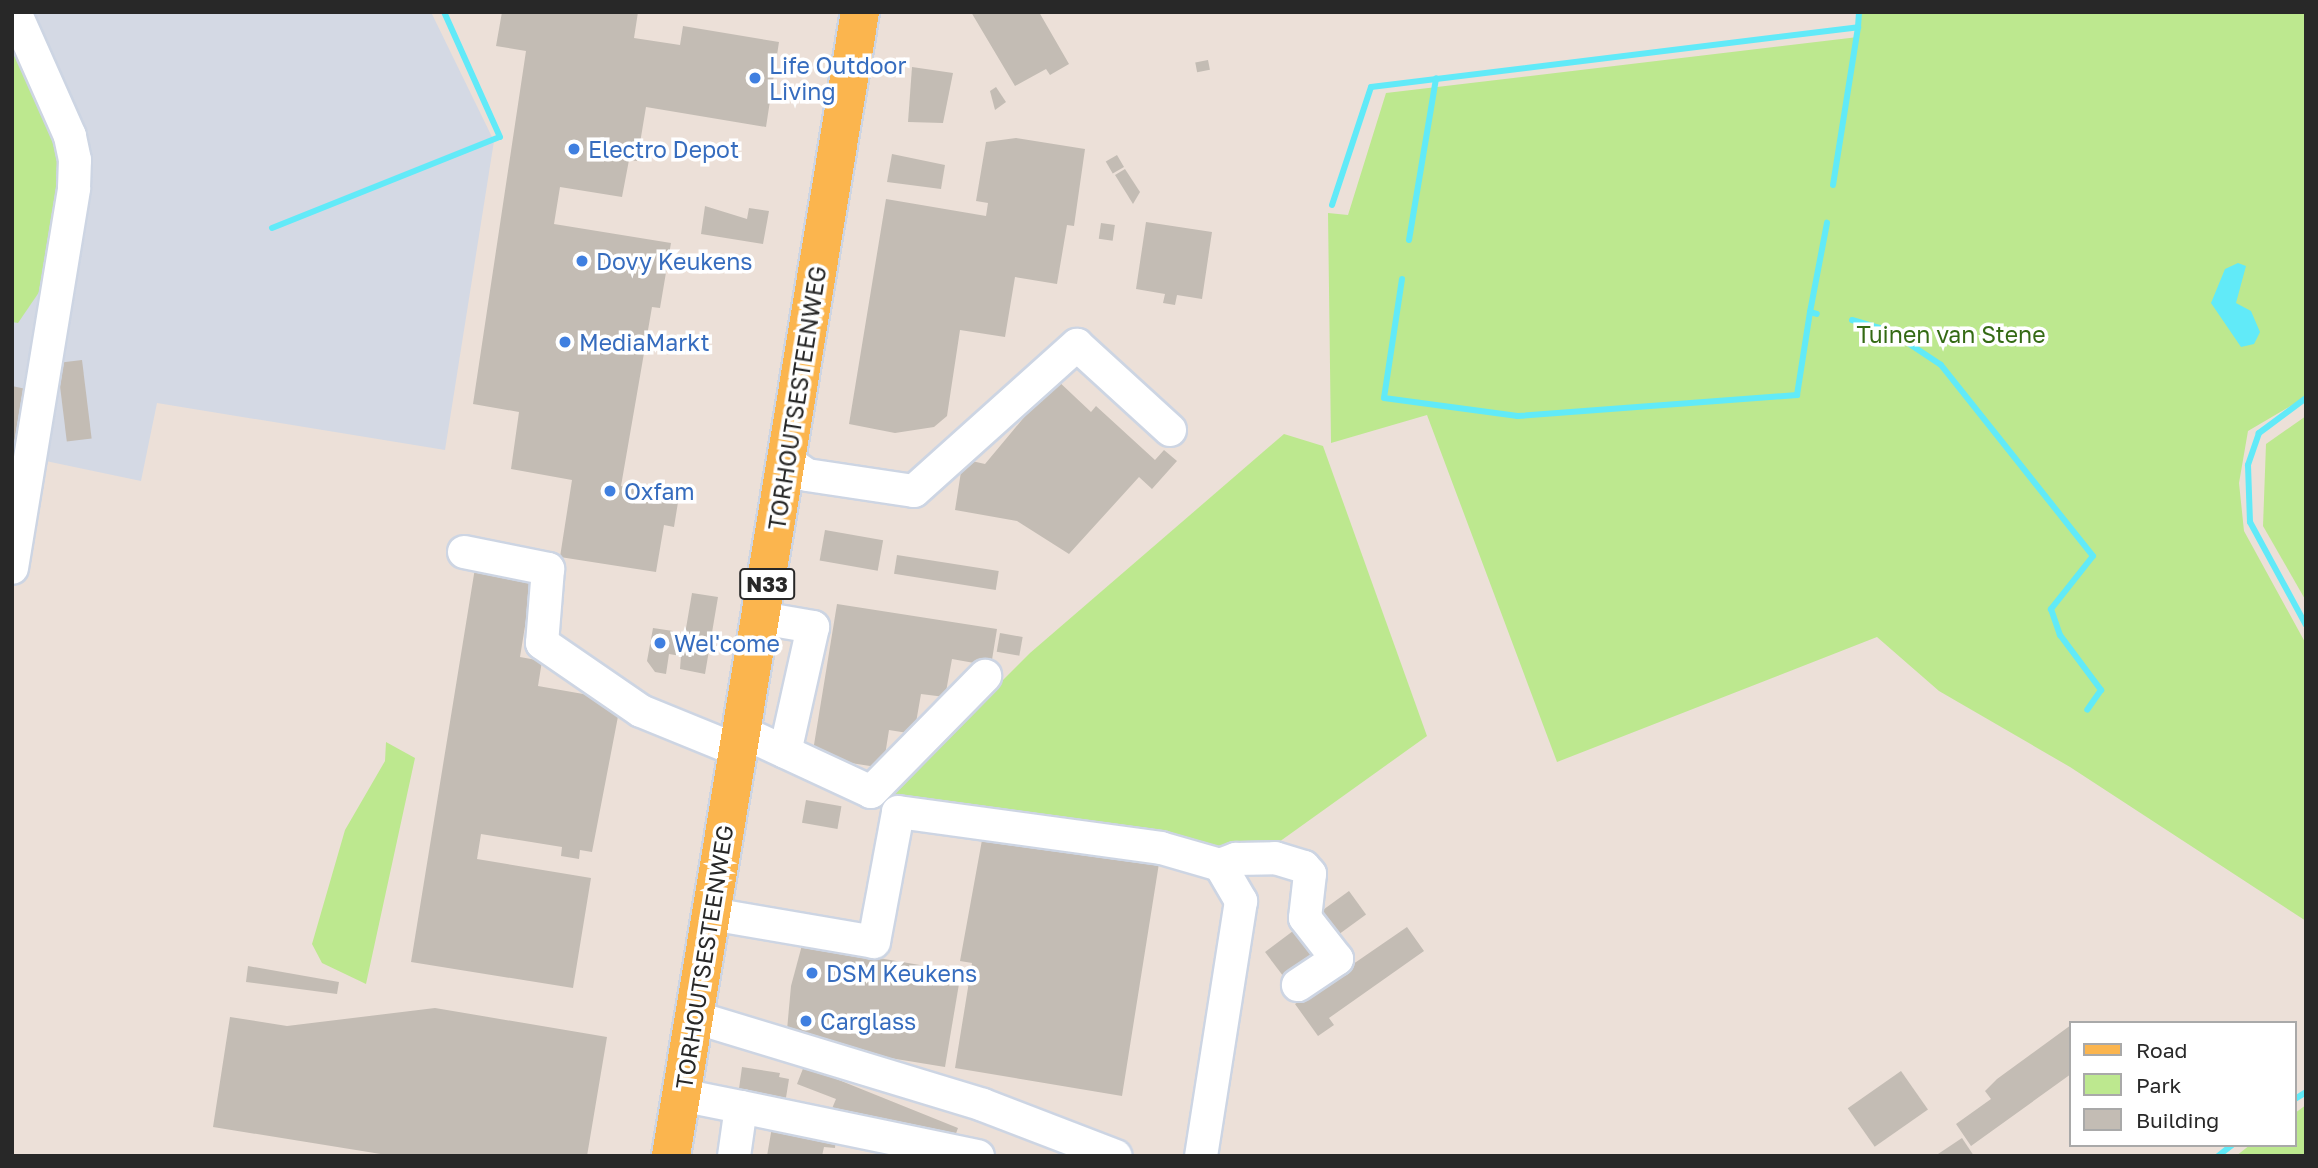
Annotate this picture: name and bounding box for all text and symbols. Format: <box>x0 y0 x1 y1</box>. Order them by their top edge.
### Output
place label: Life Outdoor Living <box>769 51 906 105</box>
marker: Life Outdoor Living <box>747 70 763 86</box>
place label: Electro Depot <box>588 135 739 163</box>
marker: Electro Depot <box>566 141 582 157</box>
place label: Dovy Keukens <box>596 247 753 275</box>
marker: Dovy Keukens <box>574 253 590 269</box>
street label: TORHOUTSESTEENWEG <box>762 264 832 532</box>
park label: Tuinen van Stene <box>1856 320 2046 348</box>
place label: MediaMarkt <box>579 328 710 356</box>
marker: MediaMarkt <box>557 334 573 350</box>
place label: Oxfam <box>624 477 695 505</box>
marker: Oxfam <box>602 483 618 499</box>
road number: N33 <box>739 566 795 602</box>
place label: Wel'come <box>674 629 780 657</box>
marker: Wel'come <box>652 635 668 651</box>
street label: TORHOUTSESTEENWEG <box>669 823 739 1091</box>
place label: DSM Keukens <box>826 959 977 987</box>
marker: DSM Keukens <box>804 965 820 981</box>
place label: Carglass <box>820 1007 916 1035</box>
marker: Carglass <box>798 1013 814 1029</box>
legend <box>2070 1021 2297 1147</box>
text: Road <box>2136 1037 2187 1063</box>
text: Park <box>2136 1072 2181 1098</box>
text: Building <box>2136 1107 2219 1133</box>

